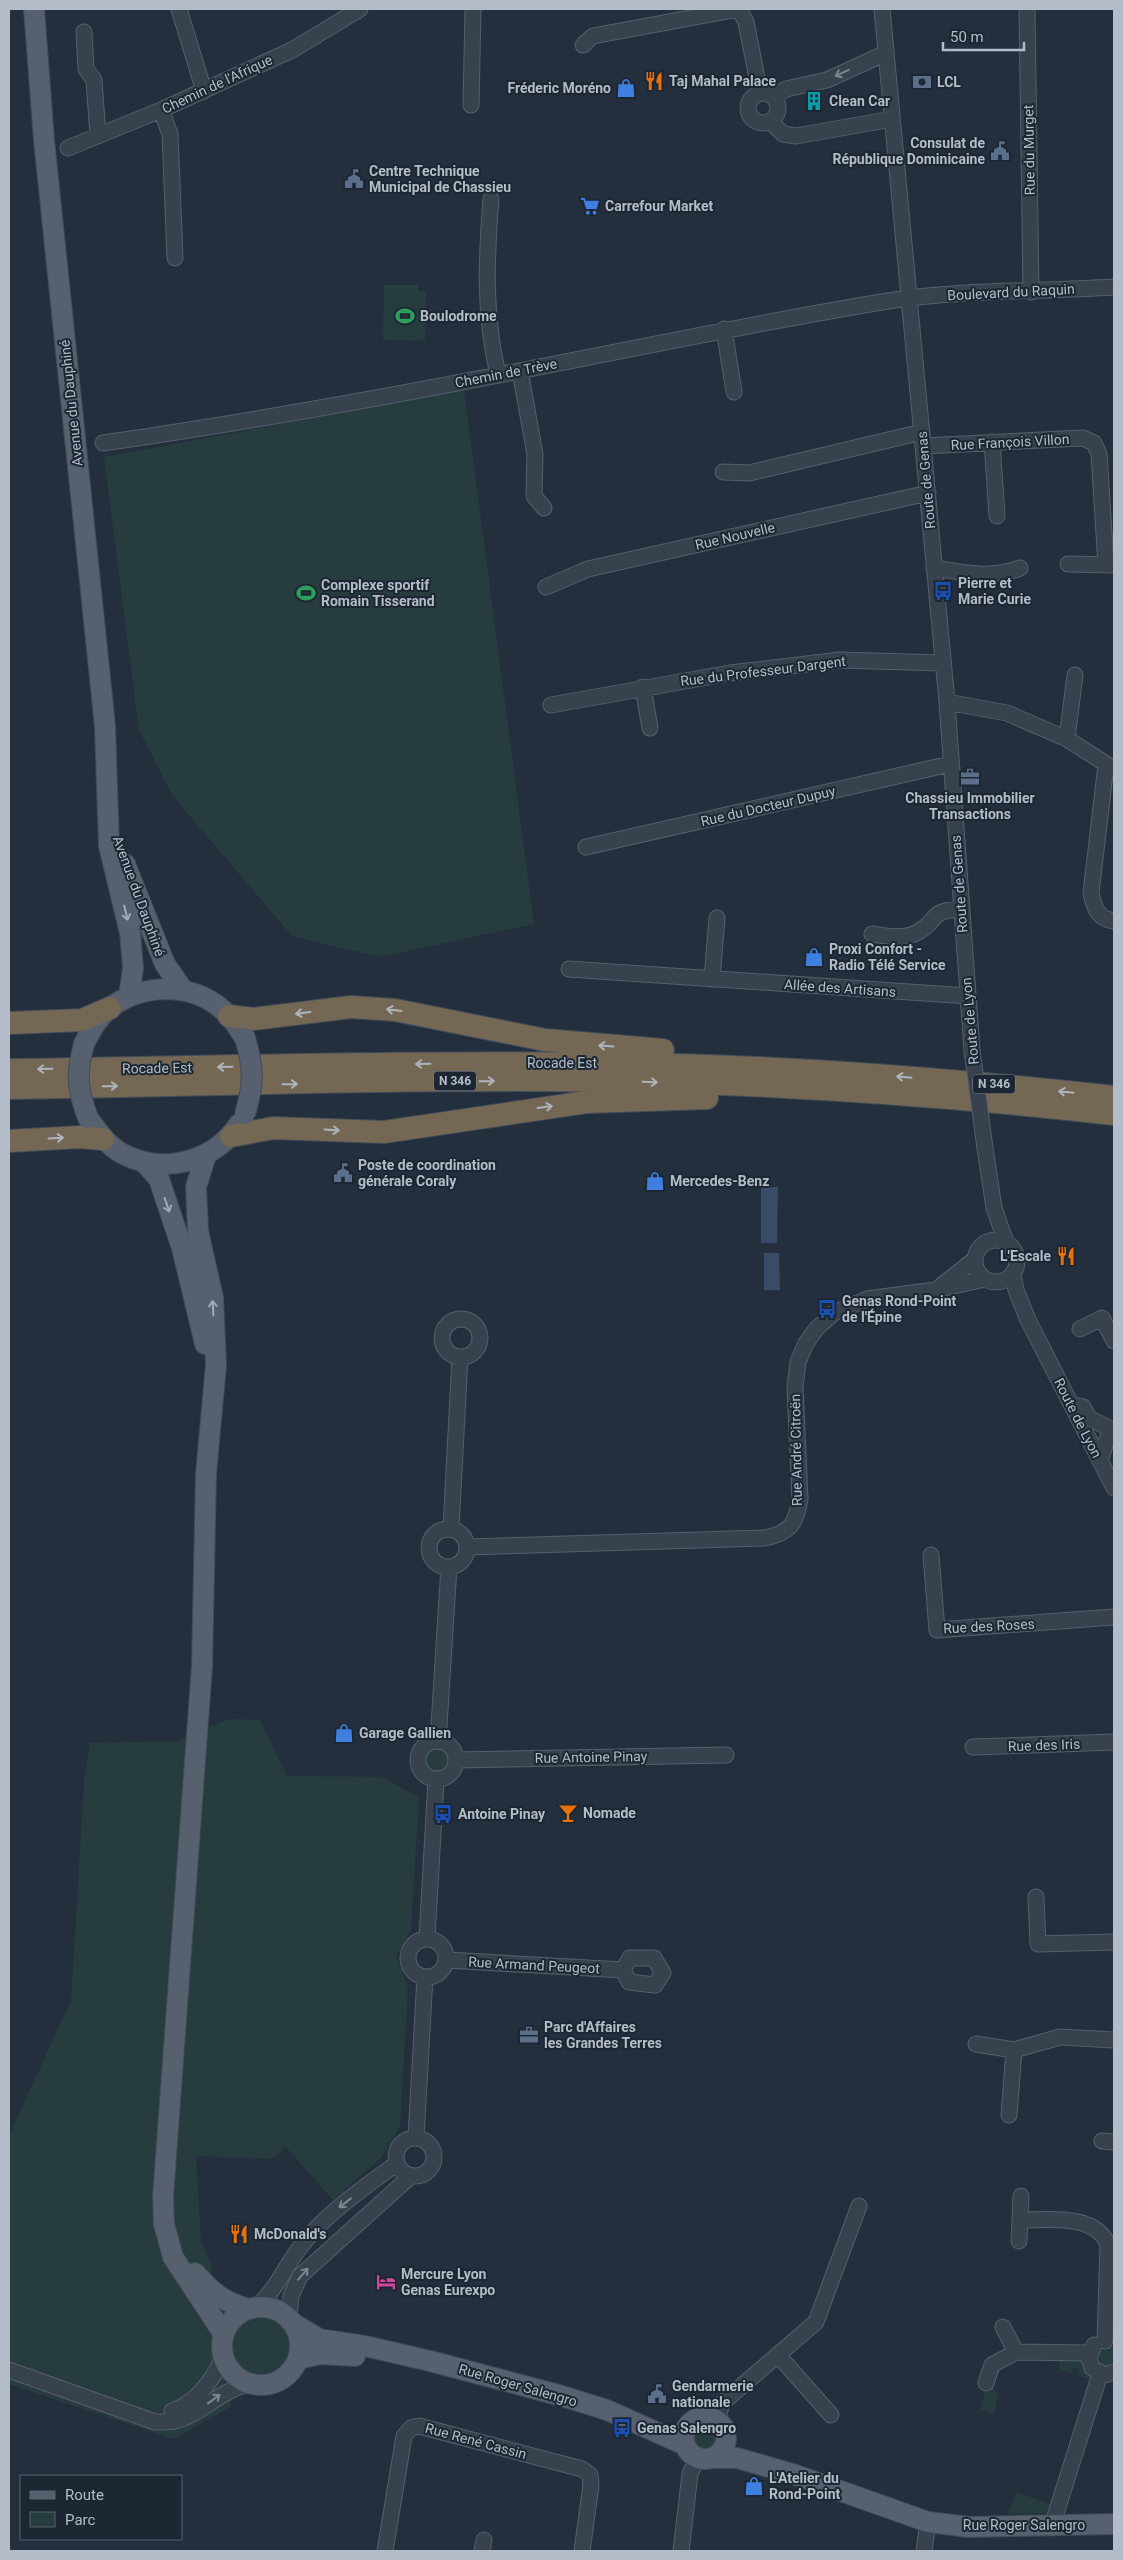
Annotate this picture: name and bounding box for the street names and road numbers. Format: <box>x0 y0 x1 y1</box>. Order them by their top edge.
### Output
street label: Chemin de l'Afrique <box>159 51 275 117</box>
street label: Rue du Murget <box>1020 104 1038 196</box>
street label: Boulevard du Raquin <box>947 281 1075 303</box>
street label: Avenue du Dauphiné <box>56 339 86 467</box>
street label: Chemin de Trève <box>454 355 558 391</box>
street label: Route de Genas <box>914 430 938 530</box>
street label: Rue François Villon <box>950 431 1070 453</box>
street label: Rue Nouvelle <box>694 519 776 553</box>
street label: Rue du Professeur Dargent <box>679 653 847 689</box>
street label: Rue du Docteur Dupuy <box>699 783 837 829</box>
street label: Avenue du Dauphiné <box>110 834 168 958</box>
street label: Route de Genas <box>948 834 970 934</box>
street label: Allée des Artisans <box>783 976 897 1000</box>
street label: Route de Lyon <box>958 977 982 1065</box>
street label: Rocade Est <box>527 1055 597 1071</box>
street label: Rocade Est <box>122 1059 193 1077</box>
road number: N 346 <box>434 1072 476 1090</box>
road number: N 346 <box>973 1074 1015 1094</box>
street label: Route de Lyon <box>1051 1375 1105 1461</box>
street label: Rue André Citroën <box>787 1394 805 1506</box>
street label: Rue des Roses <box>943 1616 1035 1636</box>
street label: Rue des Iris <box>1008 1736 1080 1754</box>
street label: Rue Antoine Pinay <box>535 1748 648 1766</box>
street label: Rue Armand Peugeot <box>468 1954 601 1976</box>
street label: Rue Roger Salengro <box>457 2360 579 2410</box>
street label: Rue René Cassin <box>424 2420 528 2462</box>
street label: Rue Roger Salengro <box>963 2517 1085 2533</box>

